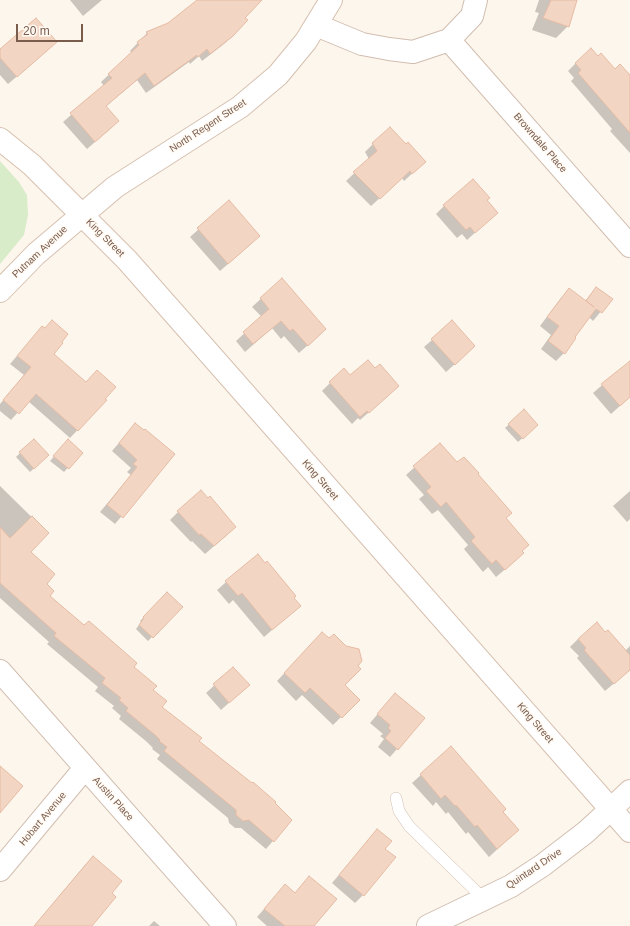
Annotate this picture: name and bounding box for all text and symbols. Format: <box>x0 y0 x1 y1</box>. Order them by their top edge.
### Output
scale bar <box>18 16 85 42</box>
text: 20 m <box>23 24 50 38</box>
street label: North Regent Street <box>167 97 249 155</box>
street label: Browndale Place <box>511 111 569 175</box>
street label: King Street <box>83 216 127 260</box>
street label: Putnam Avenue <box>10 223 70 281</box>
street label: King Street <box>299 457 341 503</box>
street label: King Street <box>514 700 556 746</box>
street label: Austin Place <box>90 774 136 824</box>
street label: Hobart Avenue <box>17 790 69 848</box>
street label: Quintard Drive <box>504 846 564 892</box>

